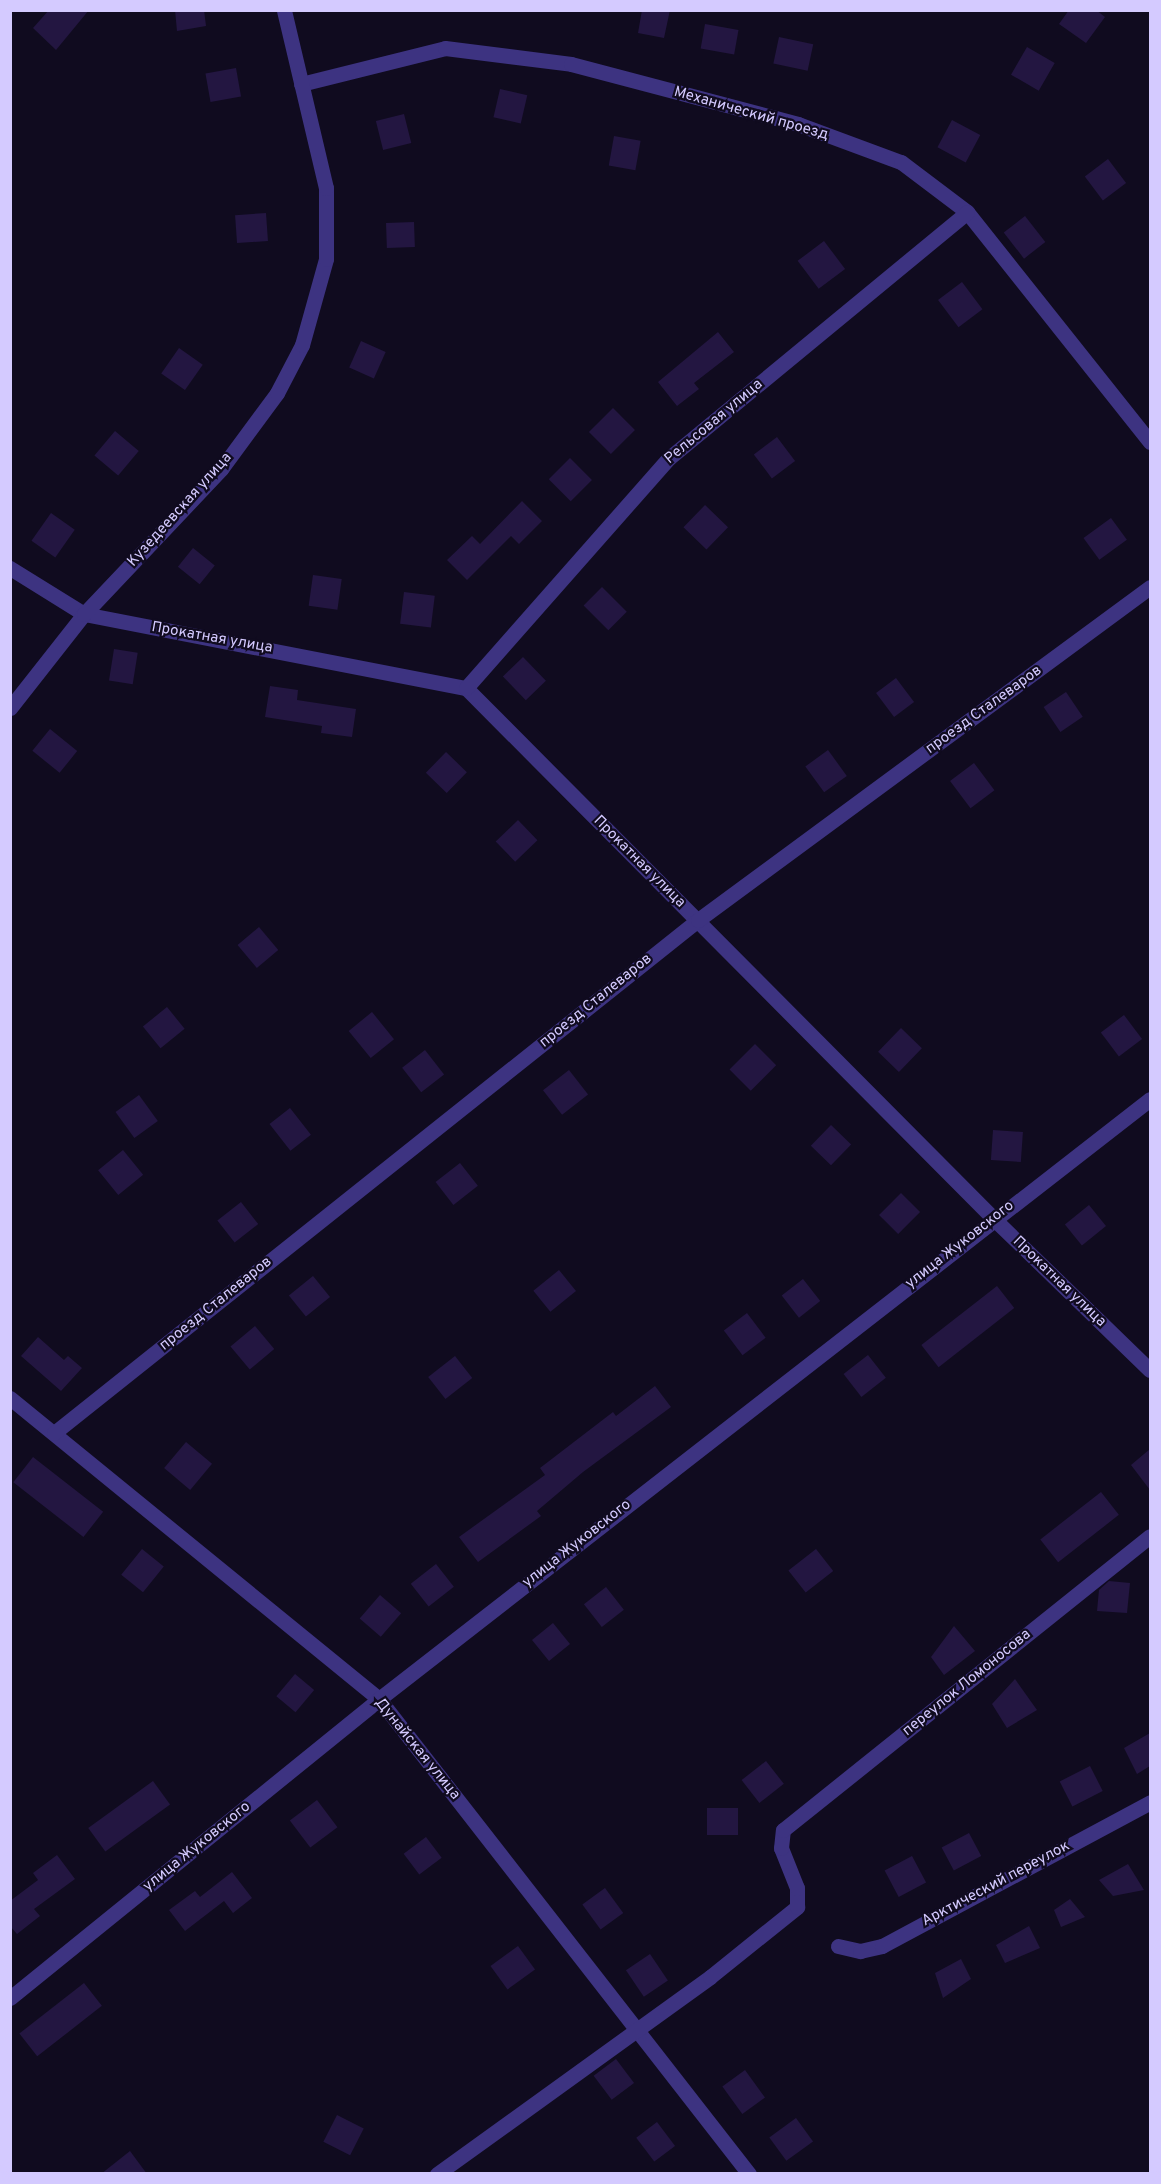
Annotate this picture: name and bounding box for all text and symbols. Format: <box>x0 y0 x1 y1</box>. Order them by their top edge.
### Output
street label: Механический проезд <box>672 83 830 145</box>
street label: Рельсовая улица <box>661 376 767 468</box>
street label: Кузедеевская улица <box>124 449 236 571</box>
street label: Прокатная улица <box>150 618 274 658</box>
street label: проезд Сталеваров <box>922 662 1046 758</box>
street label: Прокатная улица <box>589 812 689 912</box>
street label: проезд Сталеваров <box>536 950 656 1052</box>
street label: улица Жуковского <box>902 1197 1018 1293</box>
street label: Прокатная улица <box>1009 1233 1109 1331</box>
street label: проезд Сталеваров <box>156 1253 276 1355</box>
street label: улица Жуковского <box>519 1496 635 1592</box>
street label: переулок Ломоносова <box>899 1626 1035 1740</box>
street label: Дунайская улица <box>370 1694 464 1804</box>
street label: улица Жуковского <box>140 1798 254 1896</box>
street label: Арктический переулок <box>919 1837 1073 1931</box>

